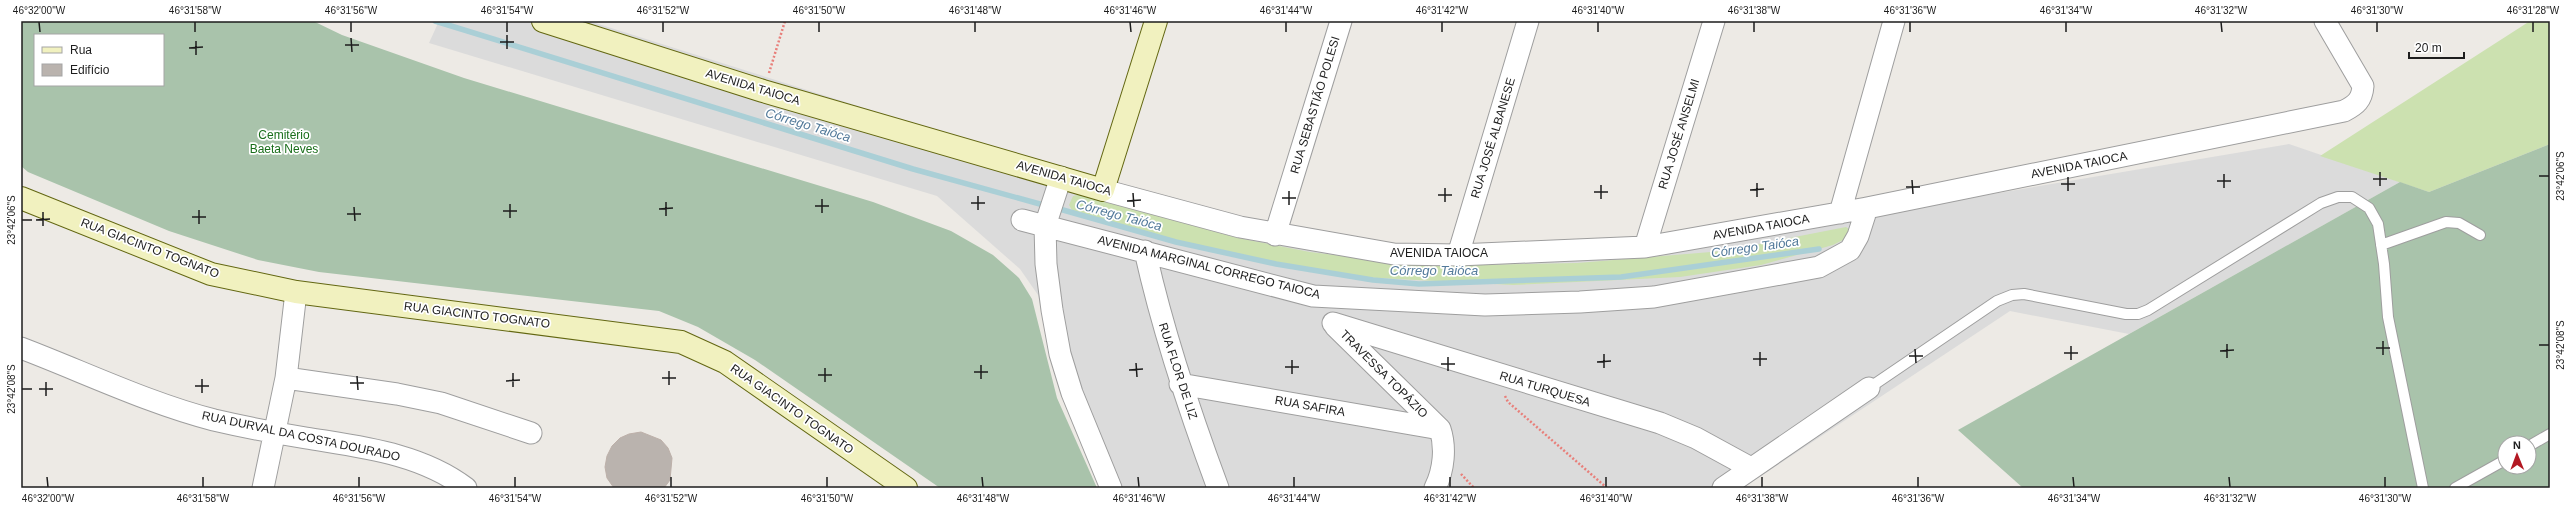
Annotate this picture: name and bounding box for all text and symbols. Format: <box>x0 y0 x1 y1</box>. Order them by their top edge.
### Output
text: 46°32'00"W <box>13 5 66 16</box>
text: 46°31'58"W <box>169 5 222 16</box>
text: 46°31'56"W <box>325 5 378 16</box>
text: 46°31'54"W <box>481 5 534 16</box>
text: 46°31'52"W <box>637 5 690 16</box>
text: 46°31'50"W <box>793 5 846 16</box>
text: 46°31'48"W <box>949 5 1002 16</box>
text: 46°31'46"W <box>1104 5 1157 16</box>
text: 46°31'44"W <box>1260 5 1313 16</box>
text: 46°31'42"W <box>1416 5 1469 16</box>
text: 46°31'40"W <box>1572 5 1625 16</box>
text: 46°31'38"W <box>1728 5 1781 16</box>
text: 46°31'36"W <box>1884 5 1937 16</box>
text: 46°31'34"W <box>2040 5 2093 16</box>
text: 46°31'32"W <box>2195 5 2248 16</box>
text: 46°31'30"W <box>2351 5 2404 16</box>
text: 46°31'28"W <box>2507 5 2560 16</box>
legend <box>34 34 164 86</box>
scale bar <box>2409 34 2464 60</box>
street label: RUA SEBASTIÃO POLESI <box>1287 35 1343 175</box>
text: 20 m <box>2415 41 2442 55</box>
text: Rua <box>70 43 92 57</box>
text: Edifício <box>70 63 110 77</box>
street label: AVENIDA TAIOCA <box>704 66 802 108</box>
street label: RUA JOSÉ ALBANESE <box>1467 76 1518 200</box>
street label: RUA JOSÉ ANSELMI <box>1655 77 1702 191</box>
water label: Córrego Taióca <box>764 105 852 145</box>
park label: Cemitério Baeta Neves <box>250 128 318 156</box>
street label: AVENIDA TAIOCA <box>2030 149 2128 181</box>
text: 23°42'06"S <box>2555 151 2566 201</box>
street label: AVENIDA TAIOCA <box>1015 158 1113 198</box>
text: 23°42'06"S <box>6 195 17 245</box>
water label: Córrego Taióca <box>1074 196 1164 234</box>
street label: AVENIDA TAIOCA <box>1712 212 1810 242</box>
street label: RUA GIACINTO TOGNATO <box>79 215 221 281</box>
street label: AVENIDA MARGINAL CORREGO TAIOCA <box>1096 233 1322 301</box>
water label: Córrego Taióca <box>1710 233 1800 261</box>
street label: AVENIDA TAIOCA <box>1390 246 1488 260</box>
water label: Córrego Taióca <box>1390 263 1478 278</box>
street label: RUA GIACINTO TOGNATO <box>403 299 551 331</box>
text: 23°42'08"S <box>2555 320 2566 370</box>
street label: RUA FLOR DE LIZ <box>1156 321 1200 421</box>
street label: TRAVESSA TOPÁZIO <box>1337 327 1431 421</box>
street label: RUA GIACINTO TOGNATO <box>728 361 856 457</box>
text: 23°42'08"S <box>6 364 17 414</box>
street label: RUA TURQUESA <box>1498 368 1592 410</box>
street label: RUA SAFIRA <box>1274 393 1346 419</box>
street label: RUA DURVAL DA COSTA DOURADO <box>201 408 401 464</box>
north arrow <box>2497 435 2537 475</box>
text: N <box>2513 439 2521 451</box>
text: 46°32'00"W <box>22 493 75 504</box>
text: 46°31'58"W <box>177 493 230 504</box>
text: 46°31'56"W <box>333 493 386 504</box>
text: 46°31'54"W <box>489 493 542 504</box>
text: 46°31'52"W <box>645 493 698 504</box>
text: 46°31'50"W <box>801 493 854 504</box>
text: 46°31'48"W <box>957 493 1010 504</box>
text: 46°31'46"W <box>1113 493 1166 504</box>
text: 46°31'44"W <box>1268 493 1321 504</box>
text: 46°31'42"W <box>1424 493 1477 504</box>
text: 46°31'40"W <box>1580 493 1633 504</box>
text: 46°31'38"W <box>1736 493 1789 504</box>
text: 46°31'36"W <box>1892 493 1945 504</box>
text: 46°31'34"W <box>2048 493 2101 504</box>
text: 46°31'32"W <box>2204 493 2257 504</box>
text: 46°31'30"W <box>2359 493 2412 504</box>

